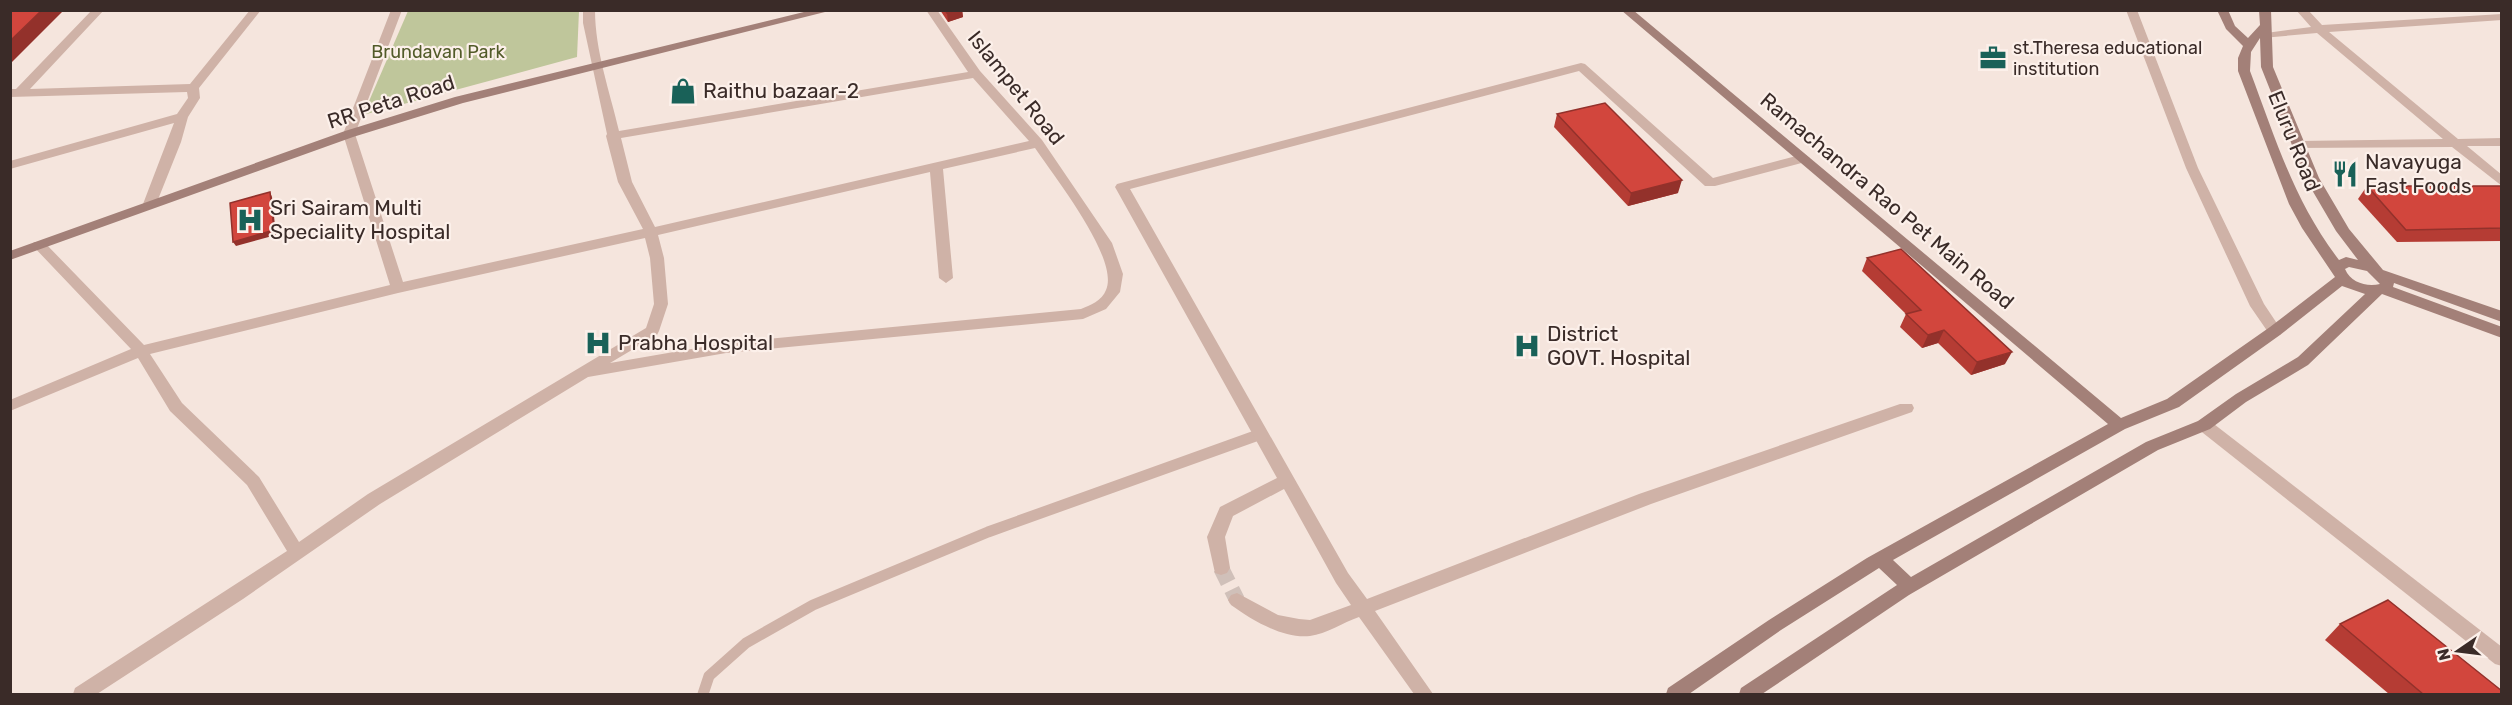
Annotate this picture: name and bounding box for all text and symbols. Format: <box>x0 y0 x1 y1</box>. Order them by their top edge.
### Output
street label: Islampet Road <box>963 26 1070 150</box>
place label: st.Theresa educational institution <box>2013 37 2202 80</box>
park label: Brundavan Park <box>371 41 505 63</box>
office icon: st.Theresa educational institution <box>1978 43 2008 73</box>
street label: RR Peta Road <box>324 69 458 134</box>
shop icon: Raithu bazaar-2 <box>668 76 698 106</box>
place label: Raithu bazaar-2 <box>703 78 859 103</box>
street label: Ramachandra Rao Pet Main Road <box>1755 87 2019 314</box>
street label: Eluru Road <box>2263 87 2326 195</box>
place label: Navayuga Fast Foods <box>2365 149 2472 198</box>
restaurant icon: Navayuga Fast Foods <box>2330 159 2360 189</box>
place label: Sri Sairam Multi Speciality Hospital <box>270 195 450 244</box>
hospital icon: Sri Sairam Multi Speciality Hospital <box>235 205 265 235</box>
place label: District GOVT. Hospital <box>1547 321 1690 370</box>
hospital icon: Prabha Hospital <box>583 328 613 358</box>
place label: Prabha Hospital <box>618 330 773 355</box>
hospital icon: District GOVT. Hospital <box>1512 331 1542 361</box>
north arrow <box>2428 621 2488 681</box>
text: N <box>2433 647 2455 662</box>

